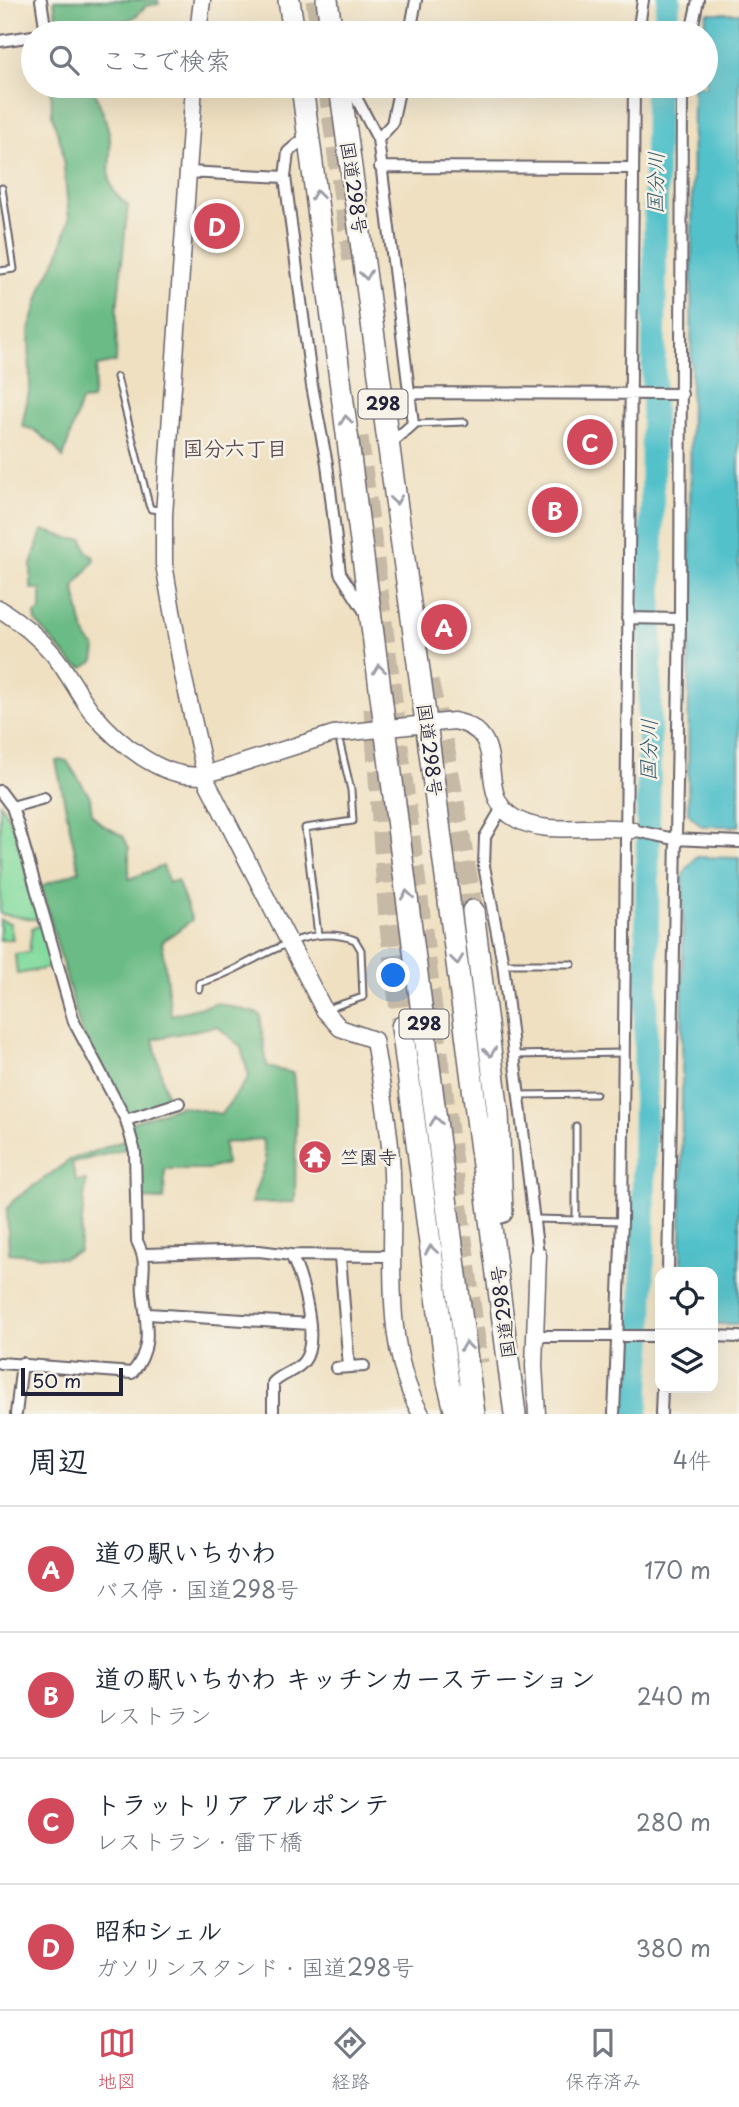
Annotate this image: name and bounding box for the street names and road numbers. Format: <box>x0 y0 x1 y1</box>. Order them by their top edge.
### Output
street label: 国道298号 <box>335 140 375 236</box>
road number: 298 <box>358 390 408 418</box>
street label: 国道298号 <box>411 702 451 798</box>
road number: 298 <box>400 1009 448 1038</box>
street label: 国道298号 <box>482 1264 522 1360</box>

